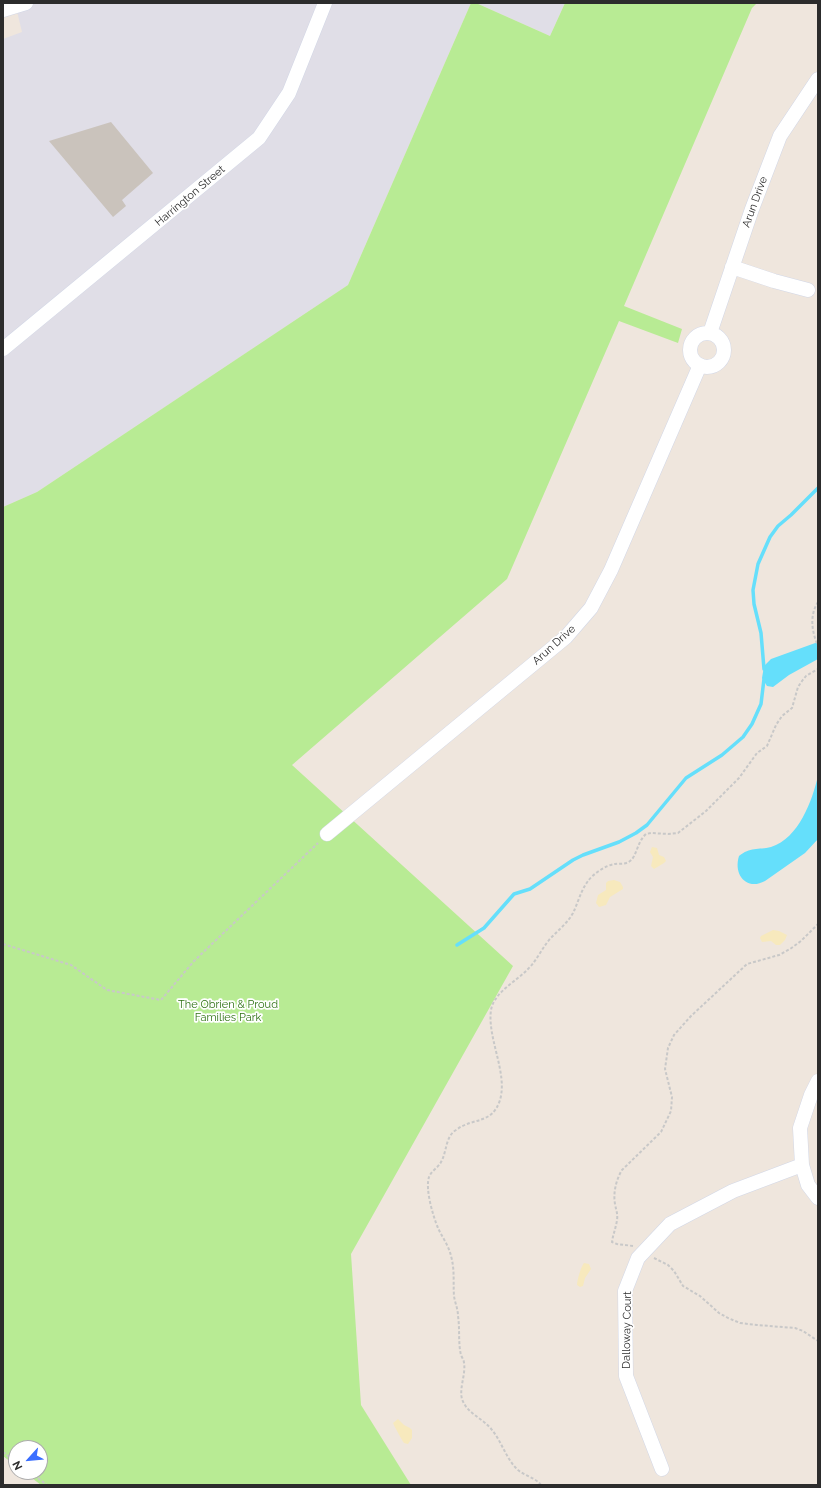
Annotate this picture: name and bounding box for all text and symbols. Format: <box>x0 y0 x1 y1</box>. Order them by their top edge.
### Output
street label: Harrington Street <box>152 163 228 229</box>
street label: Arun Drive <box>740 175 770 229</box>
street label: Arun Drive <box>530 622 578 668</box>
park label: The Obrien & Proud Families Park <box>178 998 278 1024</box>
street label: Dalloway Court <box>620 1291 634 1369</box>
north arrow <box>8 1440 48 1480</box>
text: N <box>10 1459 25 1472</box>

